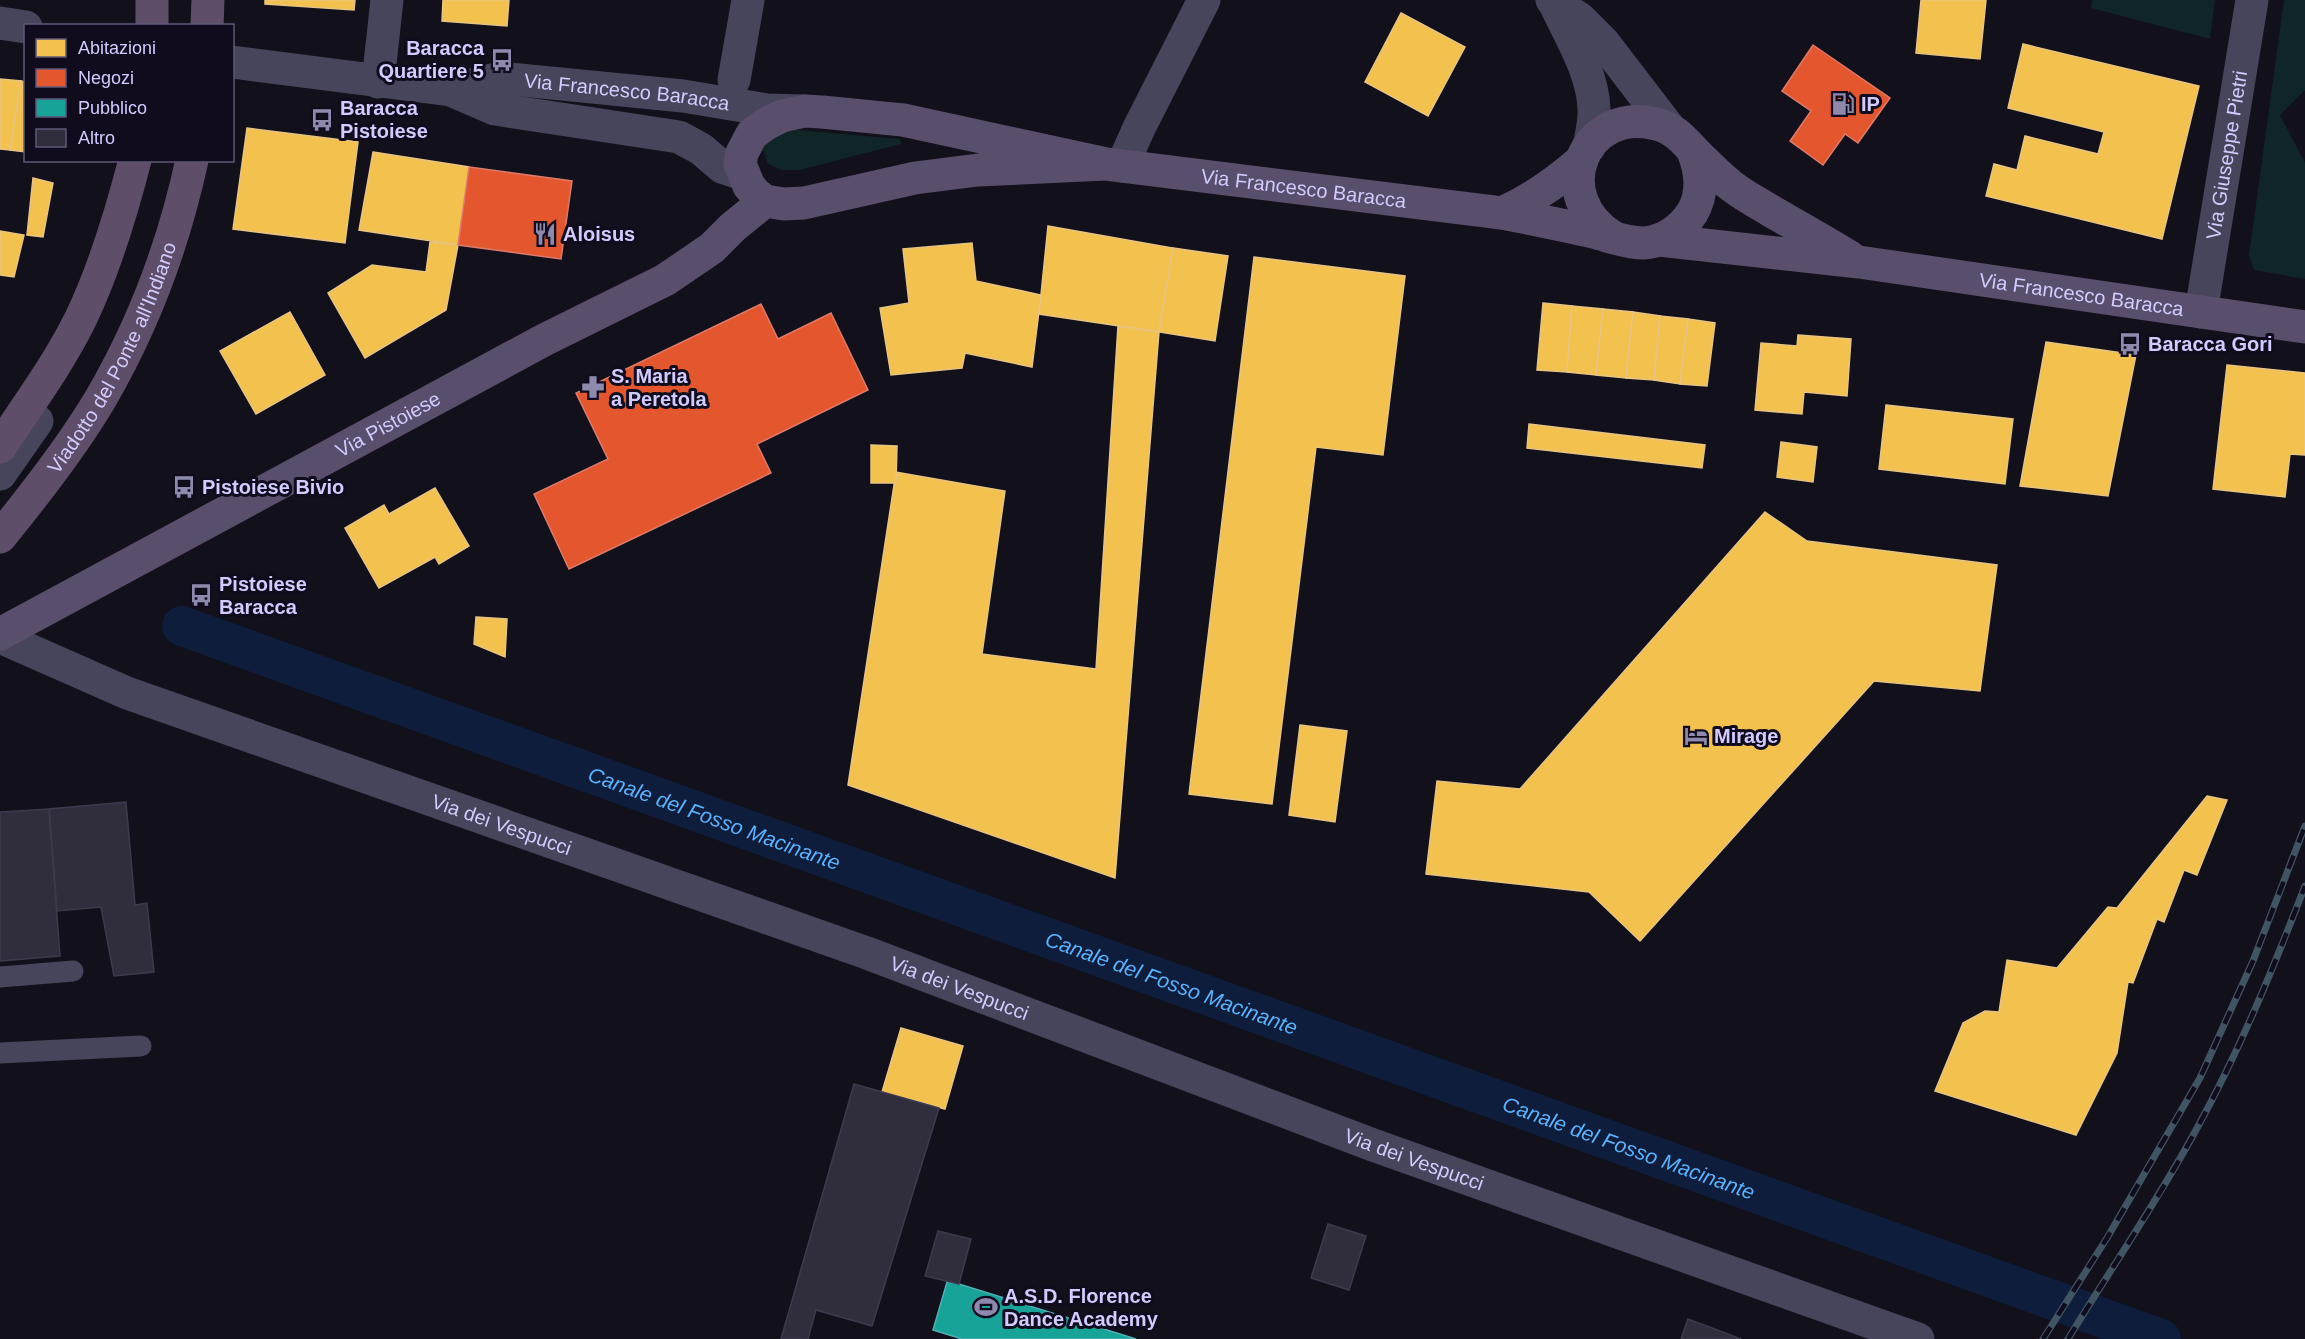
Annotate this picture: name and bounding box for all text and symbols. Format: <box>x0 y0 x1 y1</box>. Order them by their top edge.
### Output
legend <box>24 24 234 162</box>
place label: Baracca Quartiere 5 <box>378 37 485 82</box>
text: Abitazioni <box>78 38 156 58</box>
bus stop icon: Baracca Quartiere 5 <box>489 47 515 73</box>
text: Negozi <box>78 68 134 88</box>
street label: Via Francesco Baracca <box>523 69 732 115</box>
street label: Via Giuseppe Pietri <box>2202 69 2251 241</box>
fuel station icon: IP <box>1830 91 1856 117</box>
place label: IP <box>1861 93 1880 115</box>
place label: Baracca Pistoiese <box>340 97 428 142</box>
text: Pubblico <box>78 98 147 118</box>
bus stop icon: Baracca Pistoiese <box>309 107 335 133</box>
text: Altro <box>78 128 115 148</box>
street label: Via Francesco Baracca <box>1200 165 1408 212</box>
restaurant icon: Aloisus <box>532 221 558 247</box>
place label: Aloisus <box>563 223 635 245</box>
street label: Viadotto del Ponte all'Indiano <box>43 239 180 478</box>
street label: Via Francesco Baracca <box>1978 269 2186 320</box>
bus stop icon: Baracca Gori <box>2117 331 2143 357</box>
place label: Baracca Gori <box>2148 333 2273 355</box>
place label: S. Maria a Peretola <box>611 365 707 410</box>
pharmacy icon: S. Maria a Peretola <box>580 374 606 400</box>
street label: Via Pistoiese <box>332 387 444 461</box>
bus stop icon: Pistoiese Bivio <box>171 474 197 500</box>
place label: Pistoiese Bivio <box>202 476 344 498</box>
place label: Pistoiese Baracca <box>219 573 307 618</box>
bus stop icon: Pistoiese Baracca <box>188 582 214 608</box>
hotel icon: Mirage <box>1683 723 1709 749</box>
place label: Mirage <box>1714 725 1778 747</box>
water label: Canale del Fosso Macinante <box>585 762 844 874</box>
street label: Via dei Vespucci <box>429 790 574 859</box>
water label: Canale del Fosso Macinante <box>1043 927 1301 1039</box>
street label: Via dei Vespucci <box>887 952 1032 1024</box>
water label: Canale del Fosso Macinante <box>1500 1091 1758 1203</box>
street label: Via dei Vespucci <box>1341 1124 1487 1195</box>
place label: A.S.D. Florence Dance Academy <box>1004 1285 1159 1330</box>
sports icon: A.S.D. Florence Dance Academy <box>973 1294 999 1320</box>

